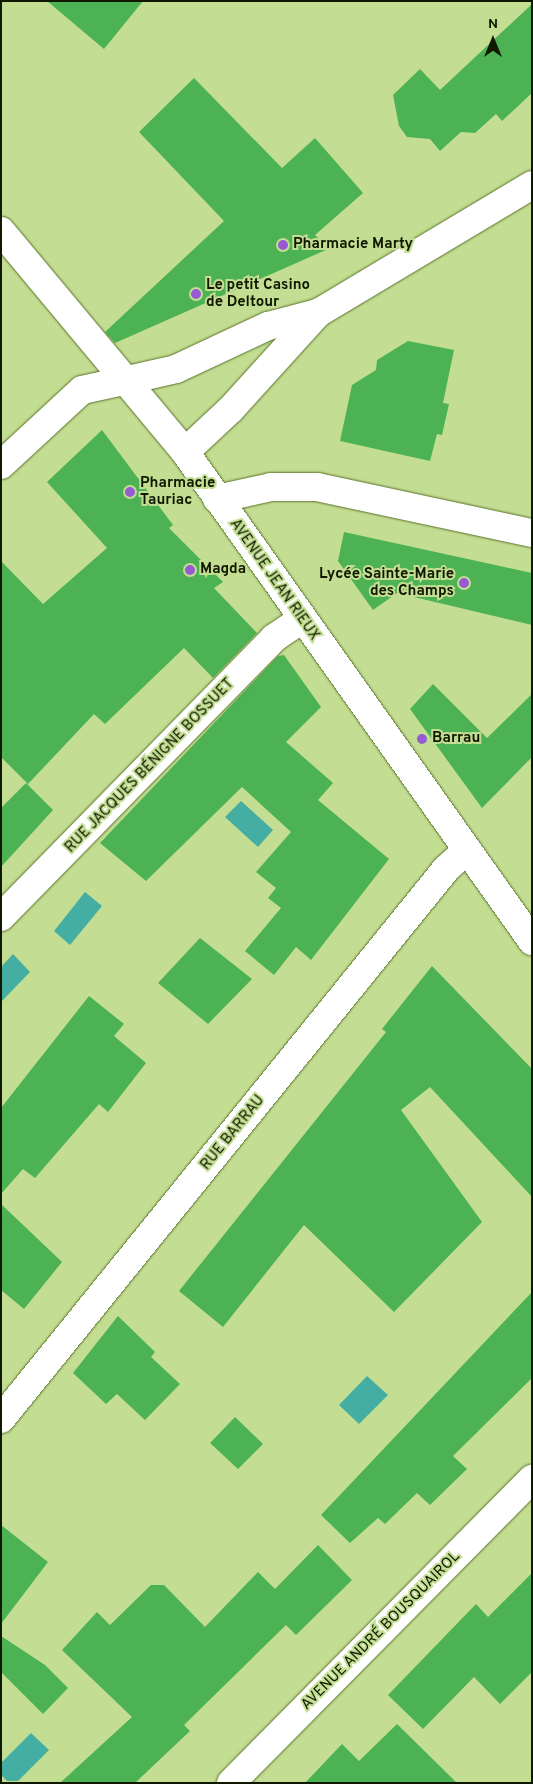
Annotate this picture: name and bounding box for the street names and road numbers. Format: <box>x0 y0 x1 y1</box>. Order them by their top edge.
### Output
street label: AVENUE JEAN RIEUX <box>225 516 323 644</box>
street label: RUE JACQUES BÉNIGNE BOSSUET <box>62 675 238 857</box>
street label: RUE BARRAU <box>197 1092 269 1174</box>
street label: AVENUE ANDRÉ BOUSQUAIROL <box>298 1548 464 1714</box>

